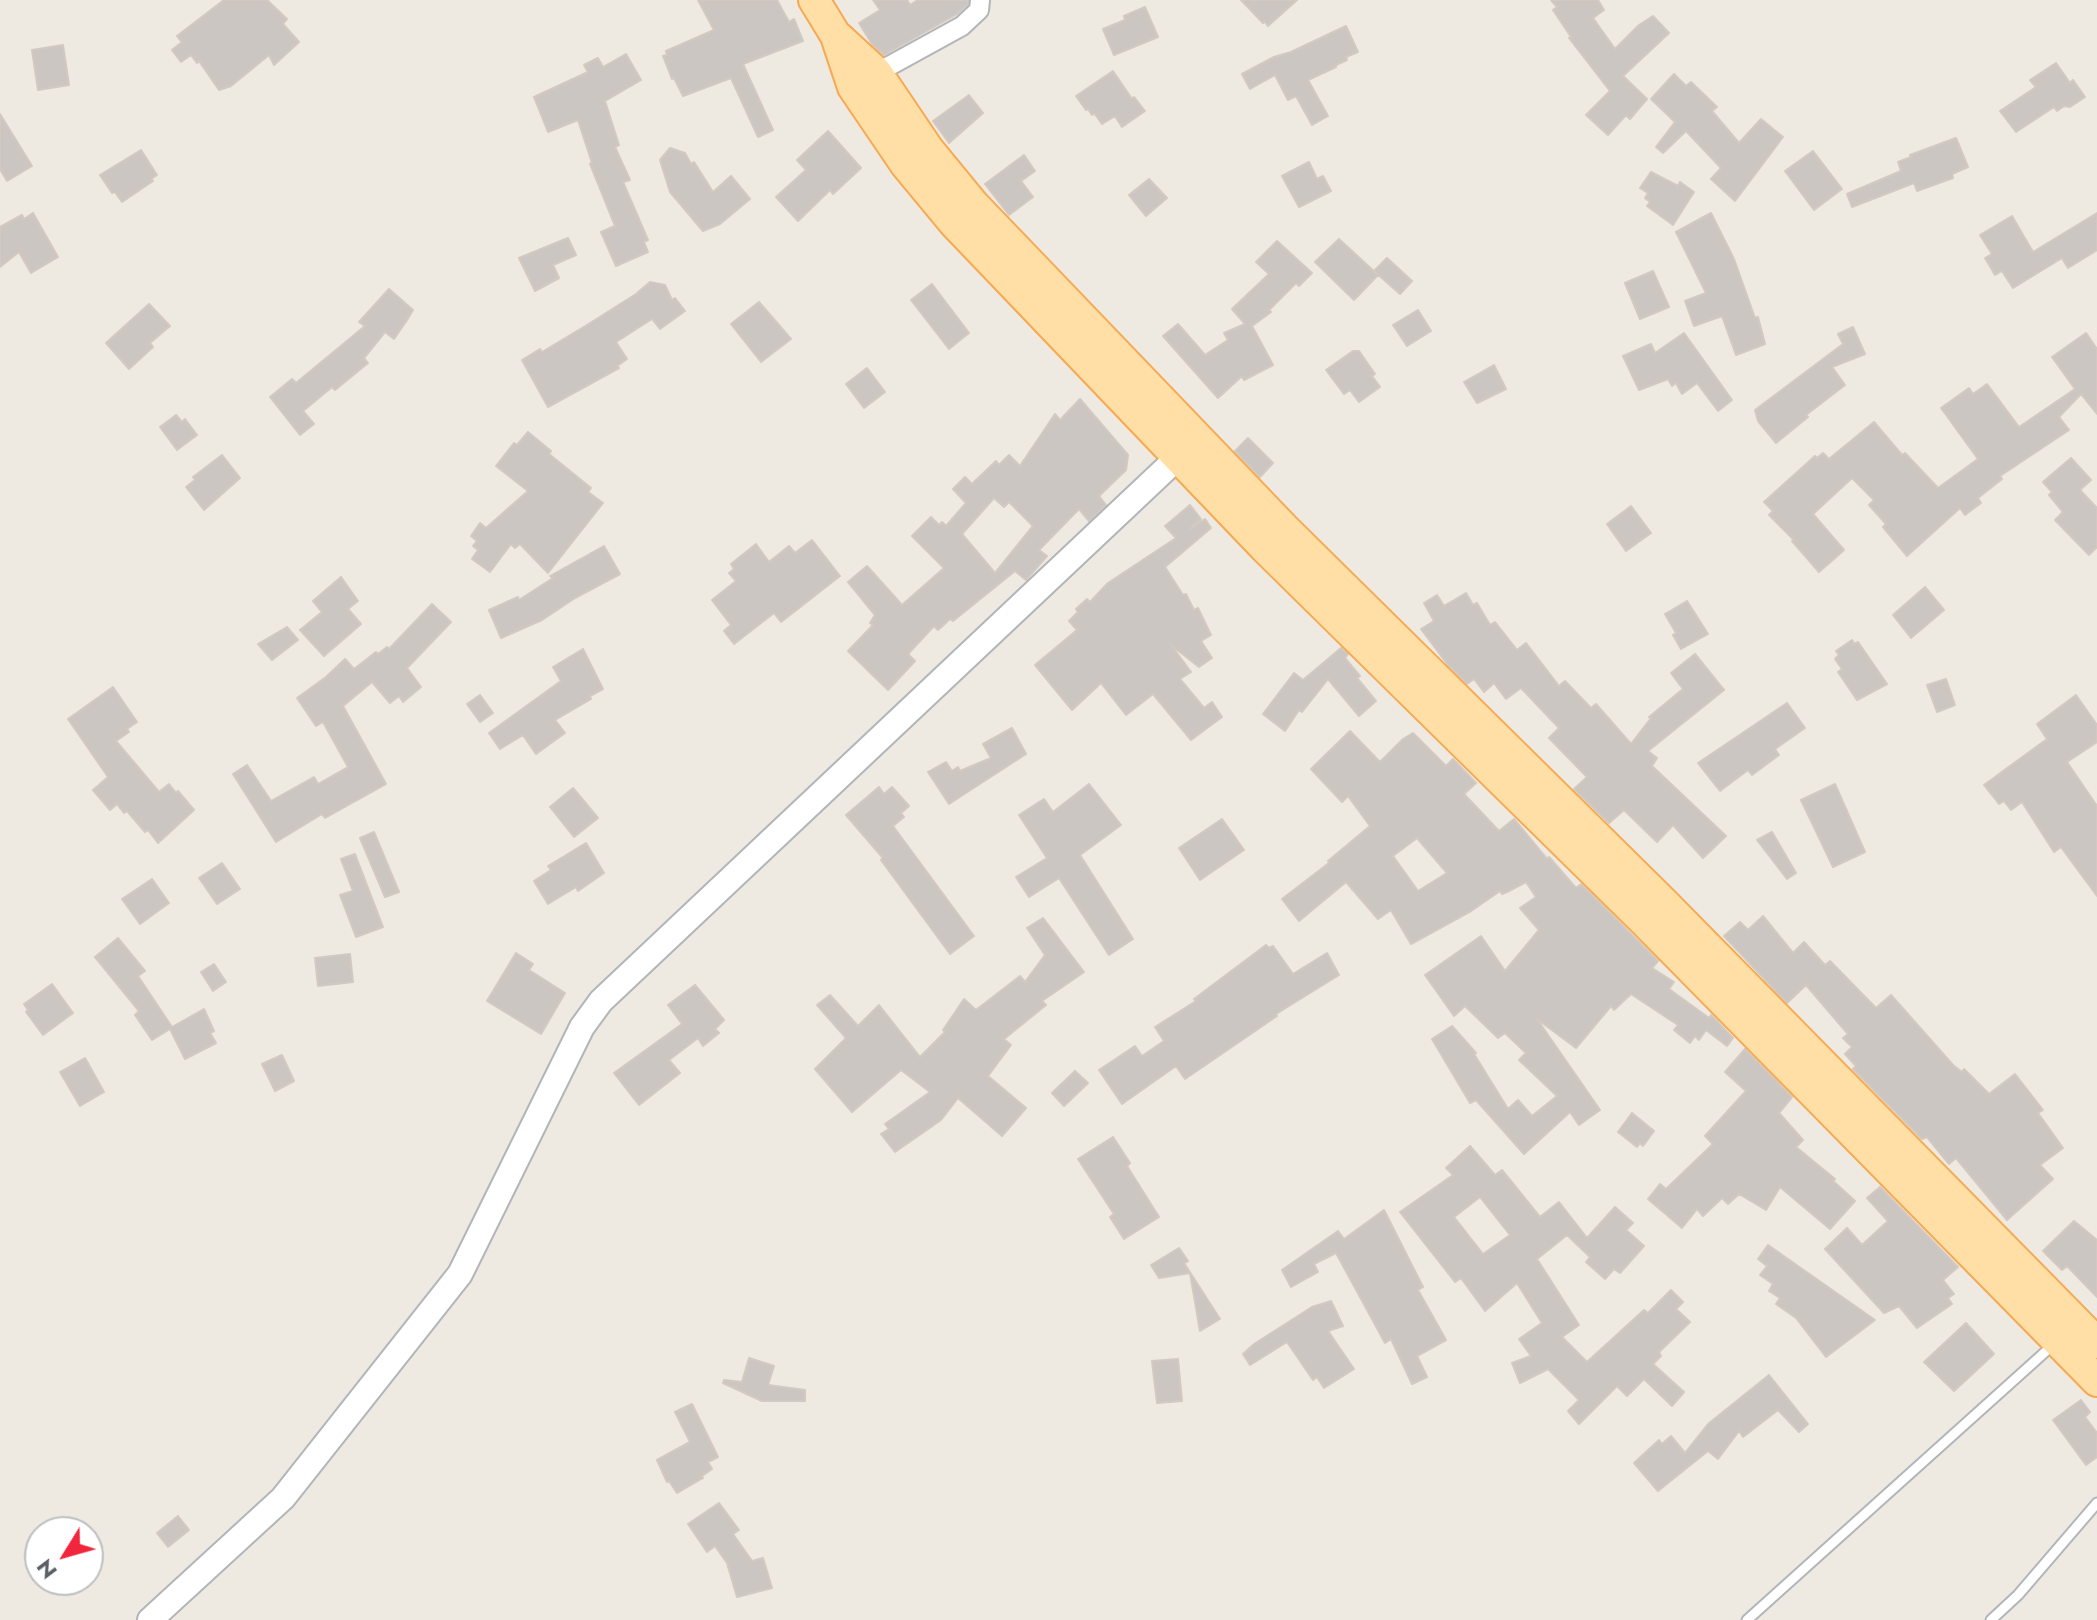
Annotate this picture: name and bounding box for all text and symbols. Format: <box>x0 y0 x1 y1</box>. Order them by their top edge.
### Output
north arrow <box>24 1516 104 1596</box>
text: N <box>28 1553 64 1586</box>

